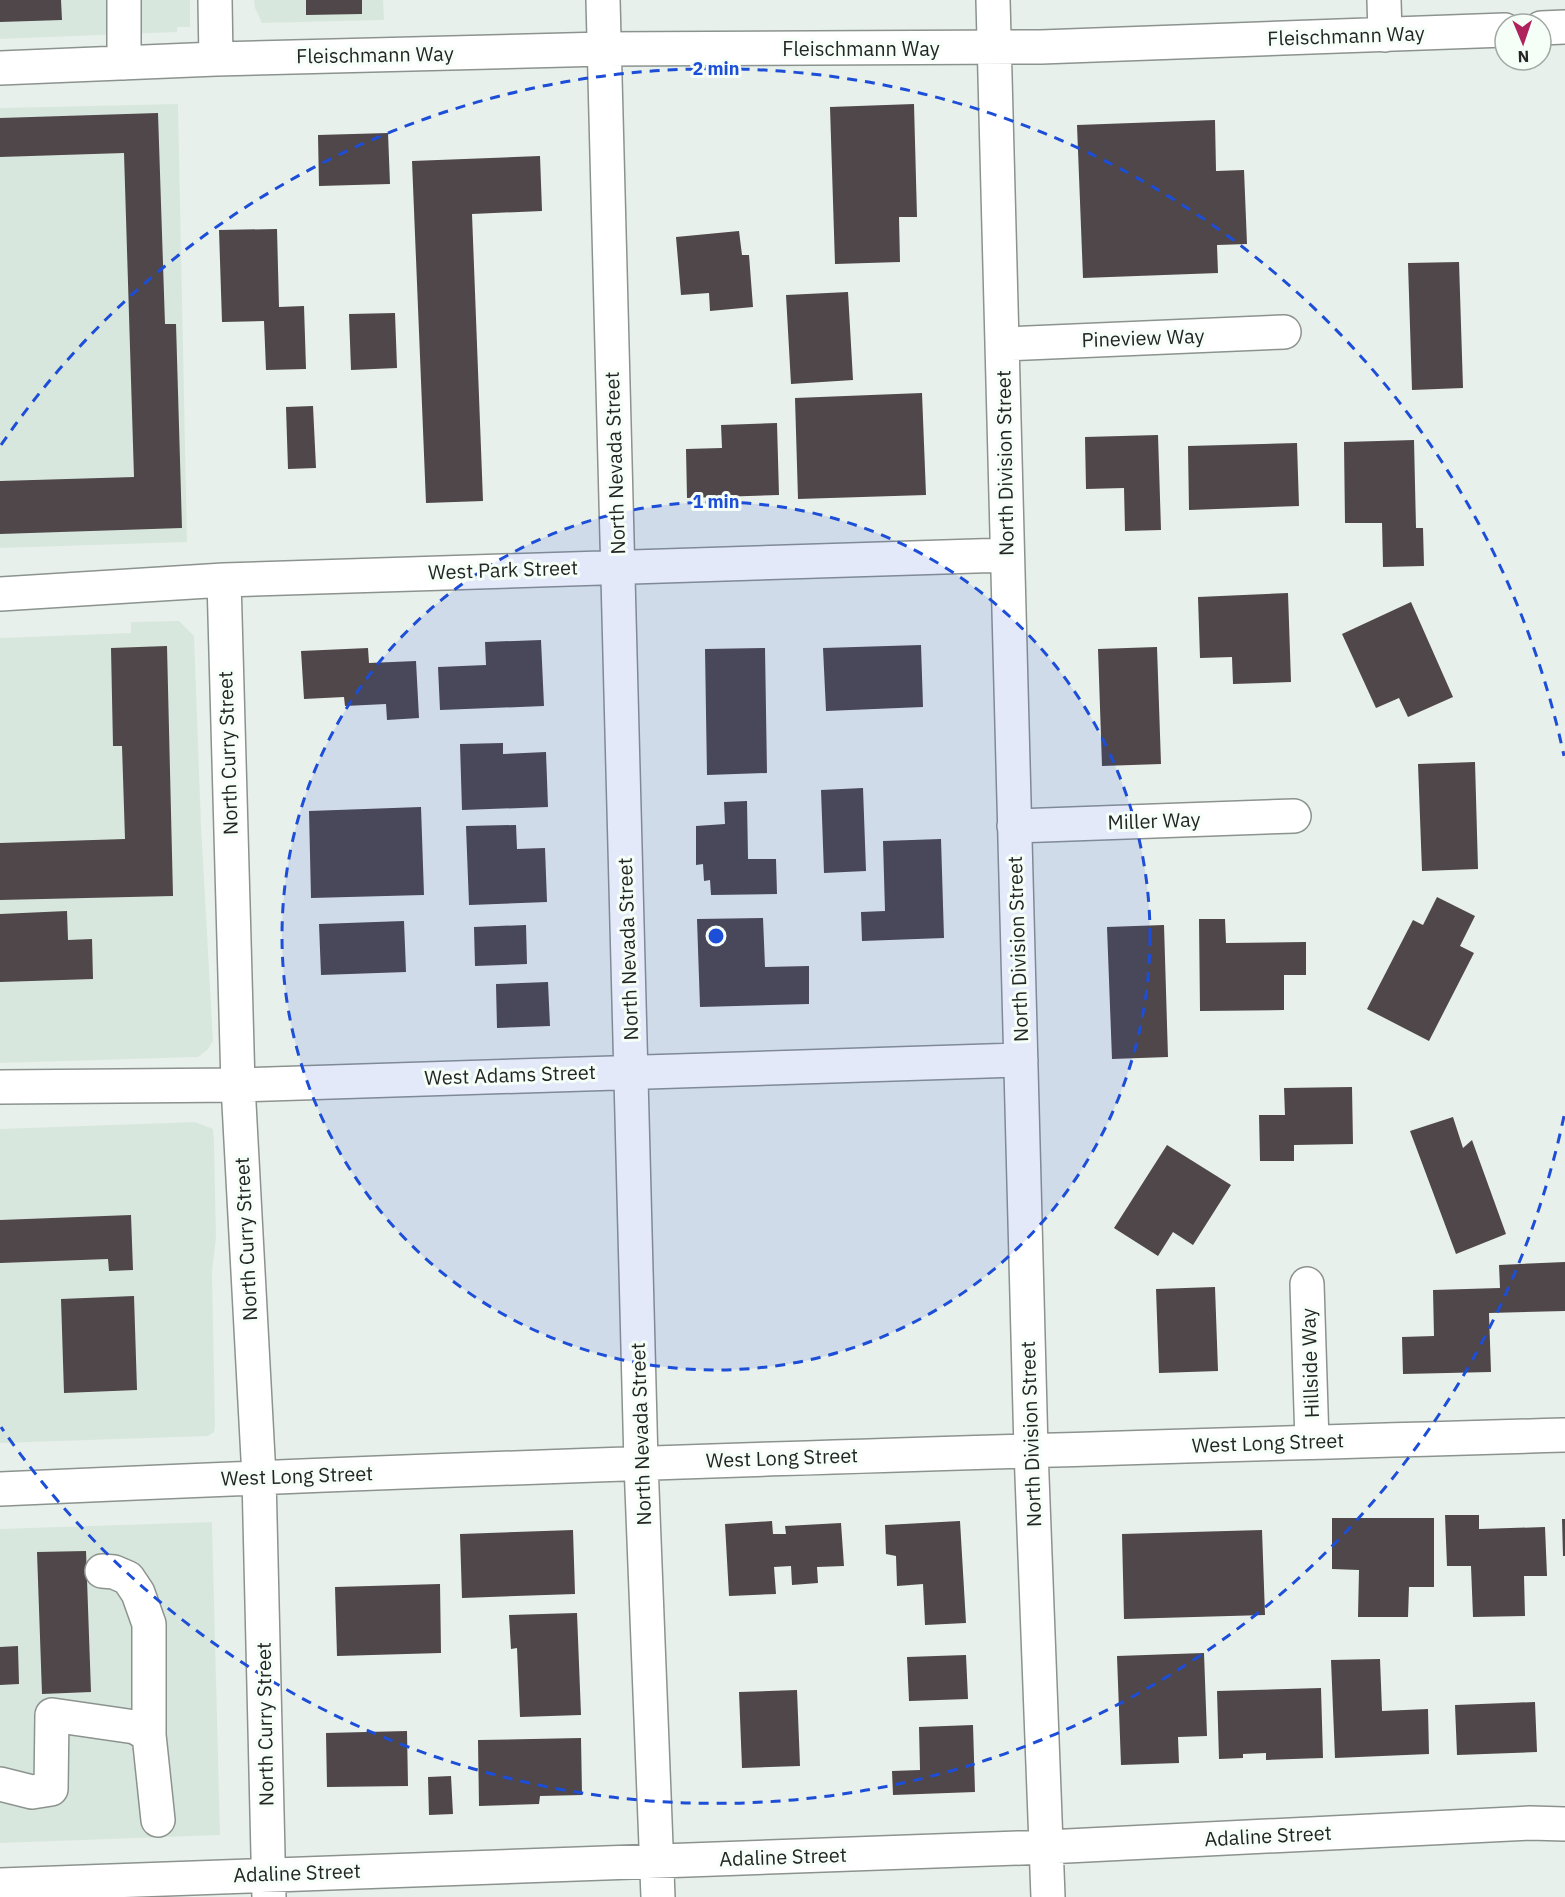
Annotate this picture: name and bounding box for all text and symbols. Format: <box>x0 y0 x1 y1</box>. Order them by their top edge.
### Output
north arrow <box>1493 12 1553 72</box>
street label: Fleischmann Way <box>1267 19 1425 52</box>
street label: Fleischmann Way <box>782 35 940 62</box>
street label: Fleischmann Way <box>296 40 454 69</box>
text: N <box>1517 47 1530 67</box>
text: 2 min <box>692 57 740 80</box>
street label: Pineview Way <box>1081 322 1205 353</box>
street label: North Division Street <box>989 370 1020 556</box>
street label: North Nevada Street <box>598 371 631 555</box>
text: 1 min <box>692 490 740 513</box>
street label: West Park Street <box>428 553 578 586</box>
street label: North Curry Street <box>211 671 244 835</box>
street label: Miller Way <box>1107 805 1201 836</box>
street label: North Division Street <box>1001 856 1034 1042</box>
street label: North Nevada Street <box>611 857 644 1041</box>
centre of rings <box>706 926 726 946</box>
street label: West Adams Street <box>424 1058 596 1091</box>
street label: North Curry Street <box>228 1156 263 1322</box>
street label: Hillside Way <box>1294 1307 1325 1419</box>
street label: North Division Street <box>1014 1341 1047 1527</box>
street label: North Nevada Street <box>624 1342 657 1526</box>
street label: West Long Street <box>1191 1426 1345 1459</box>
street label: West Long Street <box>705 1441 859 1474</box>
street label: West Long Street <box>220 1459 374 1492</box>
street label: North Curry Street <box>250 1642 279 1806</box>
street label: Adaline Street <box>1204 1819 1332 1852</box>
street label: Adaline Street <box>719 1841 847 1872</box>
street label: Adaline Street <box>233 1857 361 1888</box>

